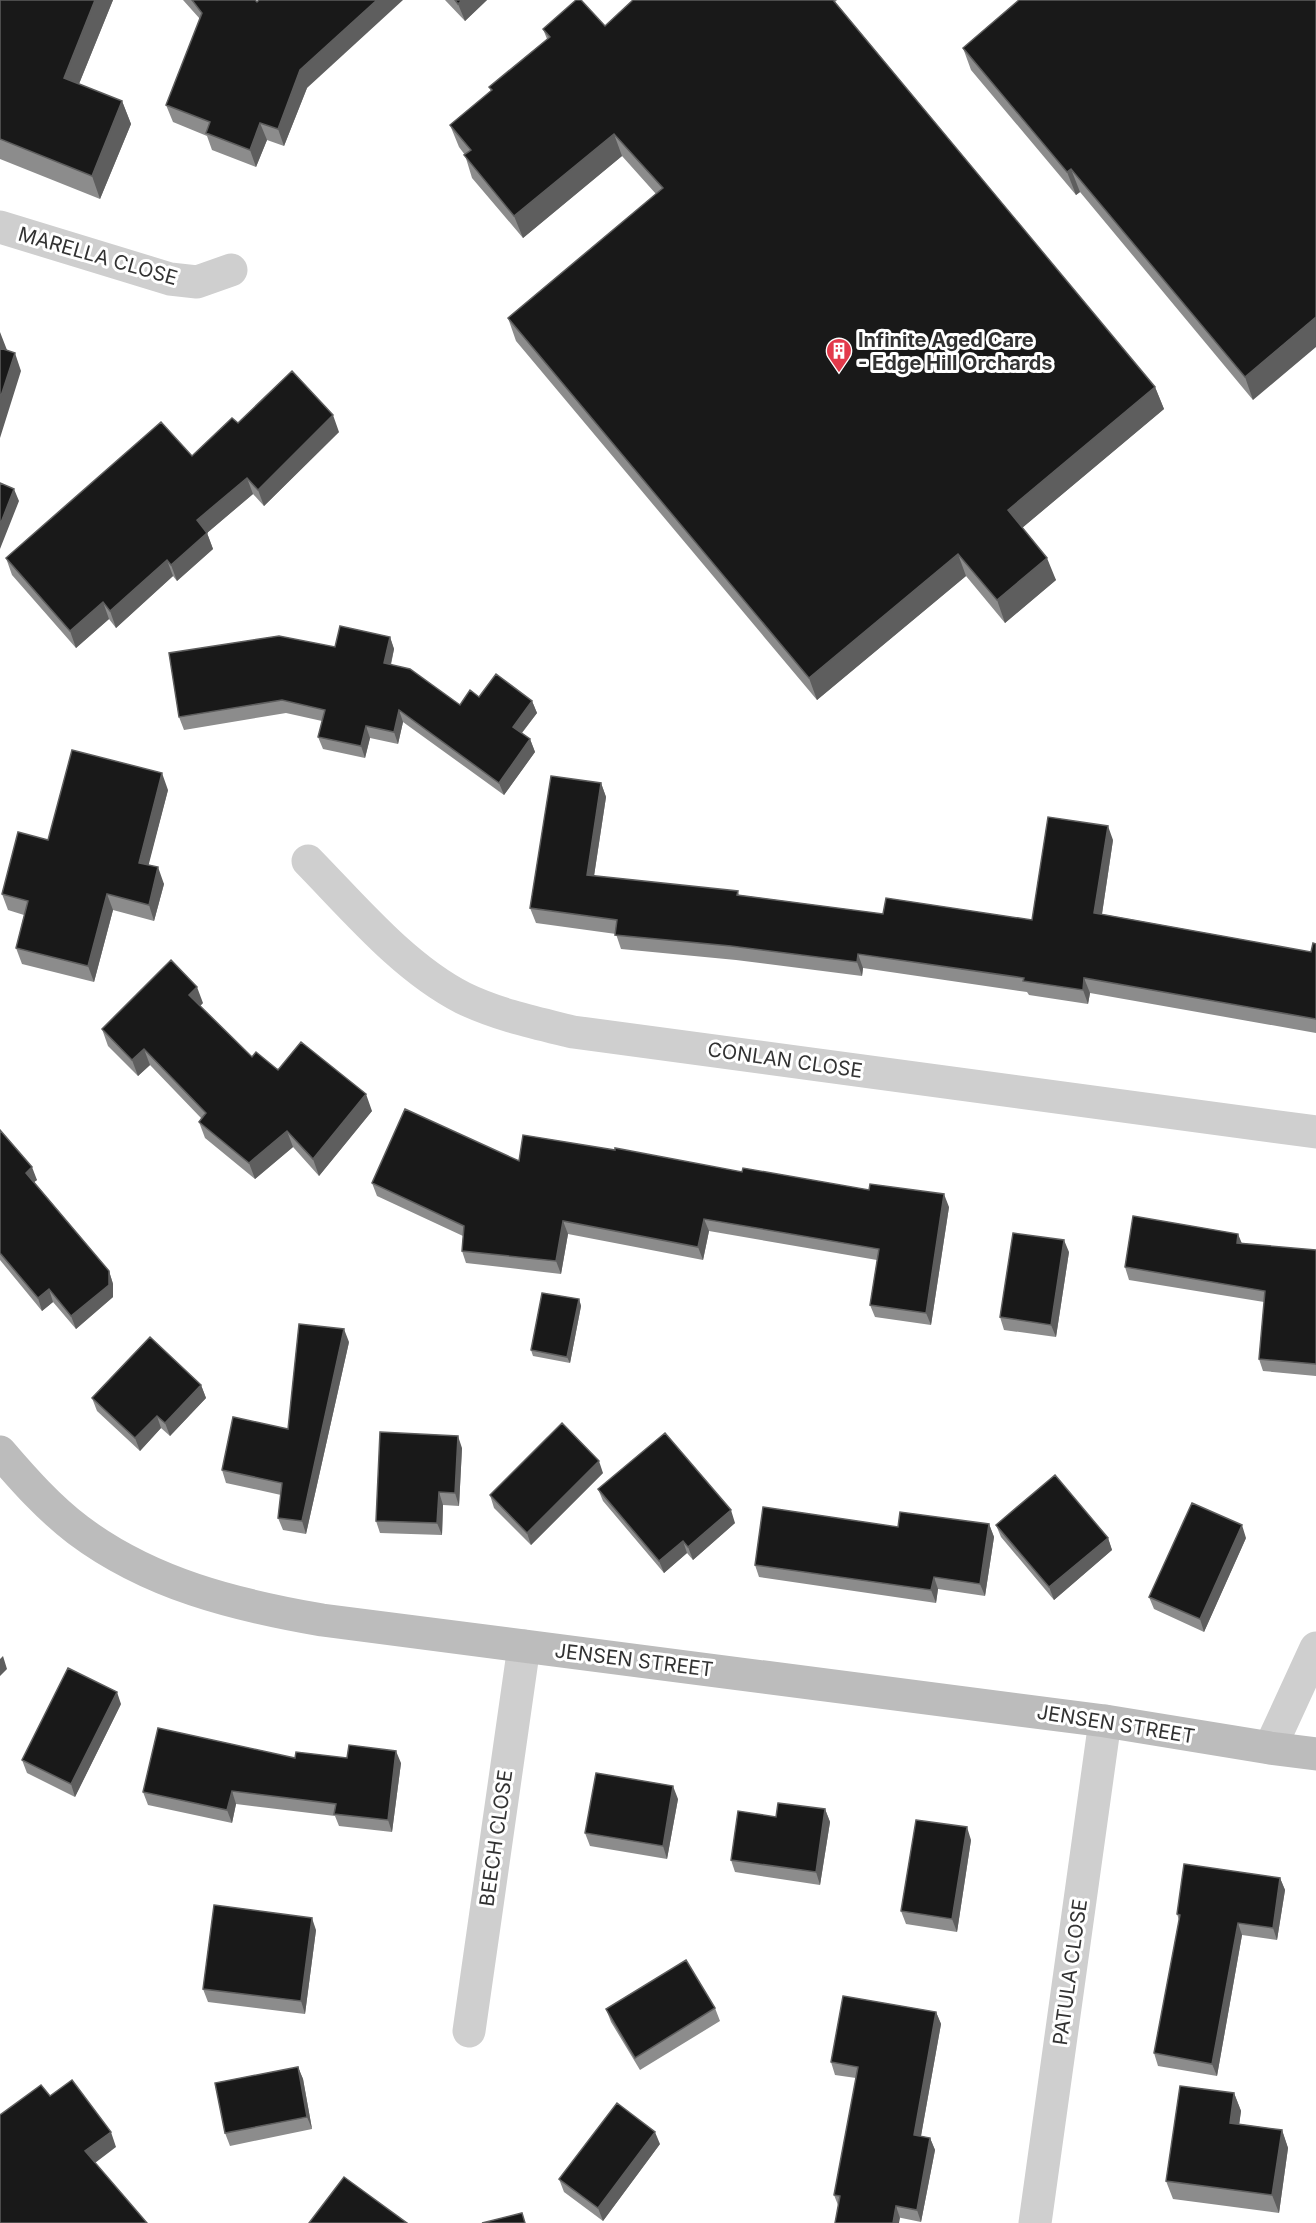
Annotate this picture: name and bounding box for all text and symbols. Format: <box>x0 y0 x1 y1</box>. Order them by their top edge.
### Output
street label: MARELLA CLOSE <box>16 222 180 290</box>
place label: Infinite Aged Care - Edge Hill Orchards <box>858 328 1052 375</box>
building icon: Infinite Aged Care - Edge Hill Orchards <box>824 336 854 374</box>
street label: CONLAN CLOSE <box>706 1037 864 1083</box>
street label: JENSEN STREET <box>553 1638 715 1682</box>
street label: JENSEN STREET <box>1035 1700 1197 1748</box>
street label: BEECH CLOSE <box>475 1768 517 1908</box>
street label: PATULA CLOSE <box>1048 1897 1092 2047</box>

